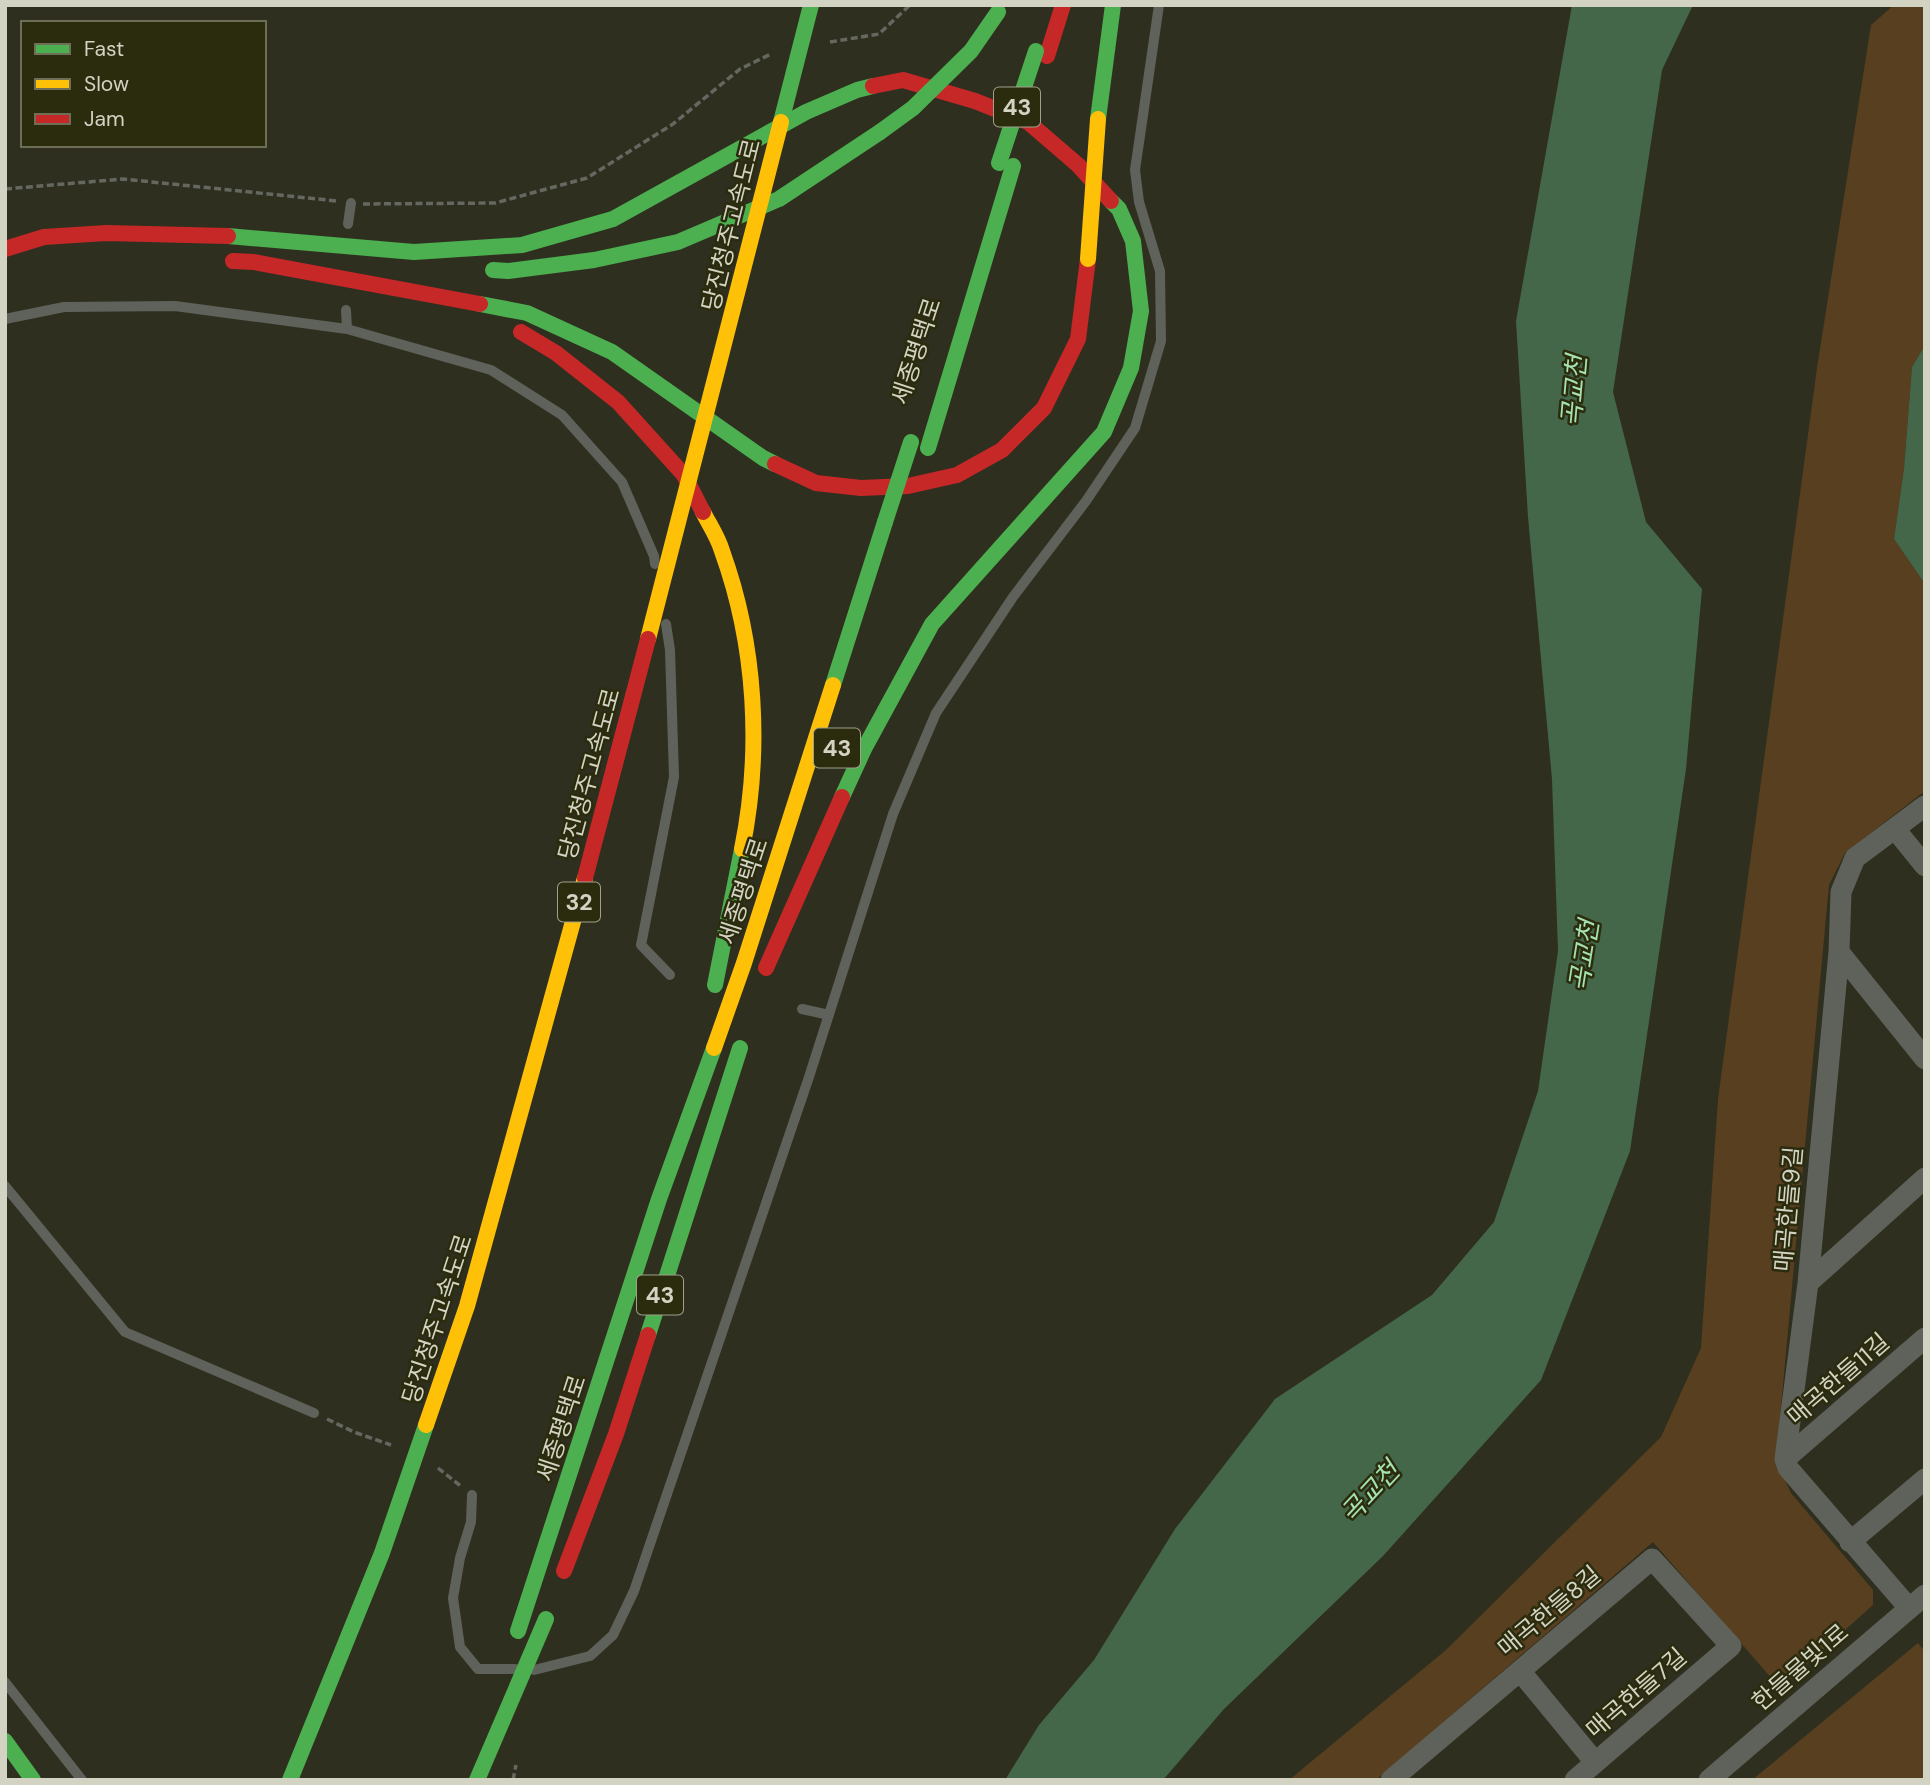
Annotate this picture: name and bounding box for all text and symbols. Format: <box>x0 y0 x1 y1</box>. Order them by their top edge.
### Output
legend <box>21 21 266 147</box>
text: Fast <box>84 35 124 63</box>
text: Slow <box>84 70 129 98</box>
road number: 43 <box>994 88 1040 127</box>
text: Jam <box>84 105 125 133</box>
street label: 당진청주고속도로 <box>695 136 767 314</box>
street label: 세종평택로 <box>884 294 948 408</box>
water label: 곡교천 <box>1554 351 1594 428</box>
street label: 당진청주고속도로 <box>551 685 627 863</box>
road number: 43 <box>814 728 860 768</box>
street label: 세종평택로 <box>711 834 775 948</box>
road number: 32 <box>558 882 600 922</box>
water label: 곡교천 <box>1562 915 1607 994</box>
street label: 매곡한들9길 <box>1767 1145 1809 1273</box>
street label: 당진청주고속도로 <box>395 1230 479 1408</box>
road number: 43 <box>637 1276 683 1314</box>
street label: 매곡한들11길 <box>1781 1326 1895 1432</box>
street label: 세종평택로 <box>529 1371 593 1485</box>
water label: 곡교천 <box>1333 1452 1409 1530</box>
street label: 매곡한들8길 <box>1491 1559 1607 1663</box>
street label: 한들물빛1로 <box>1745 1617 1855 1717</box>
street label: 매곡한들7길 <box>1579 1641 1693 1745</box>

